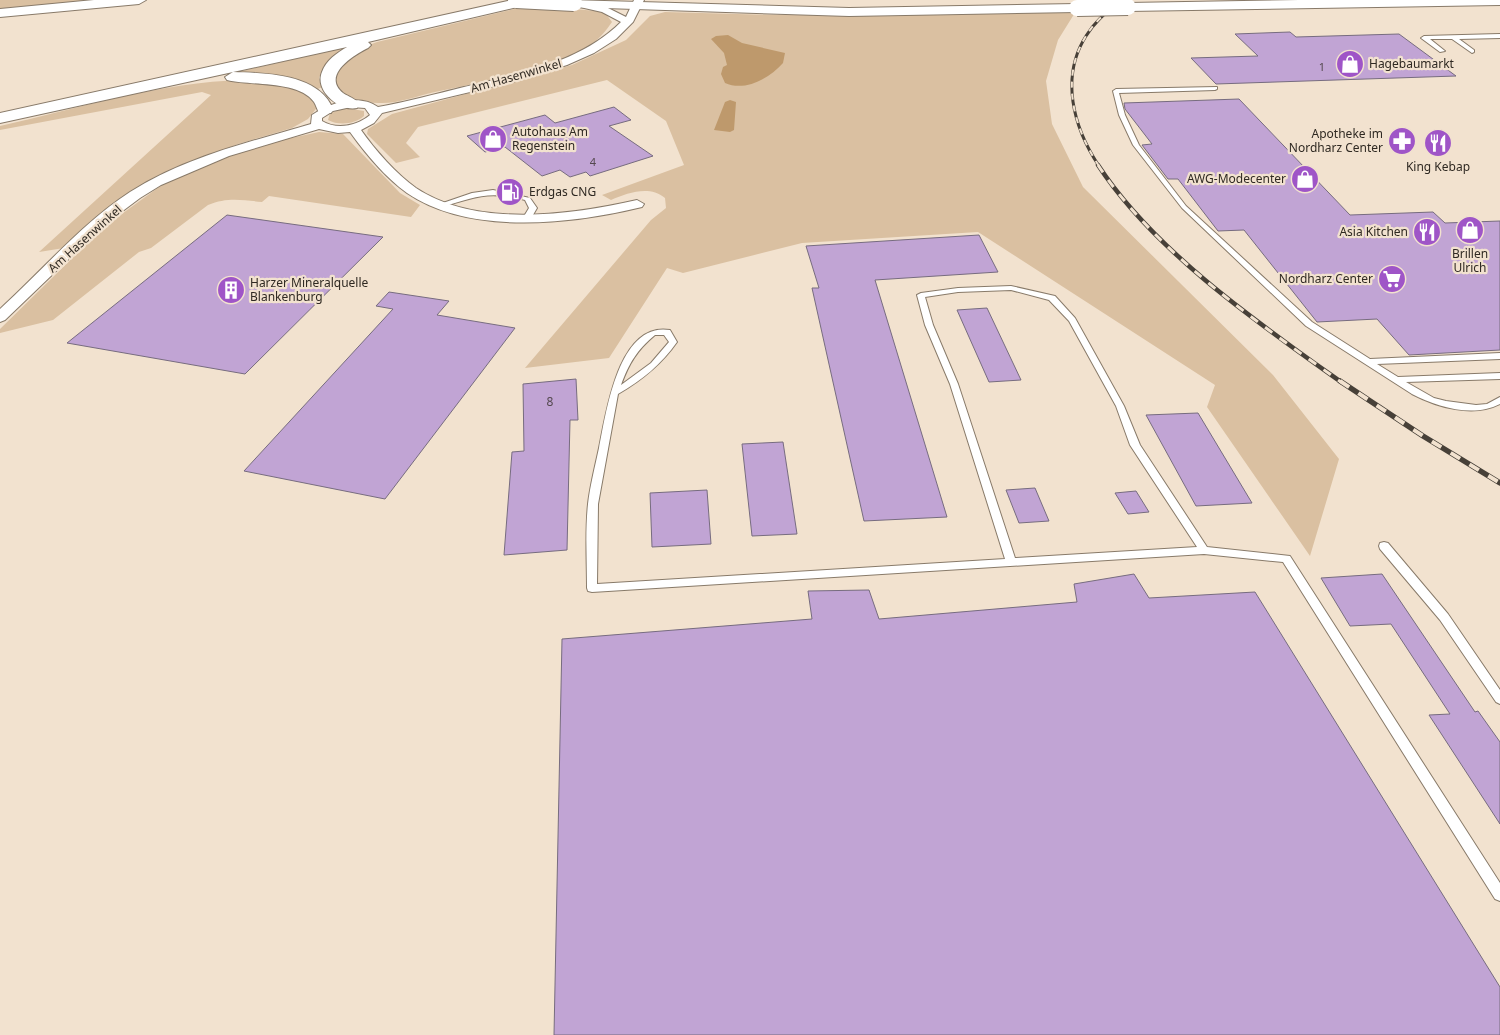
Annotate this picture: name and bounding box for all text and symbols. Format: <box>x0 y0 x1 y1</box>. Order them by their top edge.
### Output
shop icon: Hagebaumarkt <box>1335 49 1365 79</box>
street label: Am Hasenwinkel <box>468 54 563 97</box>
place label: Hagebaumarkt <box>1369 55 1455 72</box>
house number: 1 <box>1319 59 1325 74</box>
place label: Autohaus Am Regenstein <box>512 123 588 154</box>
shop icon: Autohaus Am Regenstein <box>478 124 508 154</box>
place label: Apotheke im Nordharz Center <box>1289 125 1383 156</box>
pharmacy icon: Apotheke im Nordharz Center <box>1387 126 1417 156</box>
restaurant icon: King Kebap <box>1423 128 1453 158</box>
house number: 4 <box>590 154 597 169</box>
place label: King Kebap <box>1406 158 1470 175</box>
shop icon: AWG-Modecenter <box>1290 164 1320 194</box>
place label: AWG-Modecenter <box>1187 170 1286 187</box>
fuel station icon: Erdgas CNG <box>495 177 525 207</box>
place label: Erdgas CNG <box>529 183 596 200</box>
street label: Am Hasenwinkel <box>44 201 125 276</box>
shop icon: Brillen Ulrich <box>1455 215 1485 245</box>
restaurant icon: Asia Kitchen <box>1412 217 1442 247</box>
place label: Asia Kitchen <box>1339 223 1408 240</box>
place label: Brillen Ulrich <box>1452 245 1488 276</box>
supermarket icon: Nordharz Center <box>1377 264 1407 294</box>
place label: Nordharz Center <box>1279 270 1373 287</box>
place label: Harzer Mineralquelle Blankenburg <box>250 274 369 305</box>
building icon: Harzer Mineralquelle Blankenburg <box>216 275 246 305</box>
house number: 8 <box>547 393 554 410</box>

